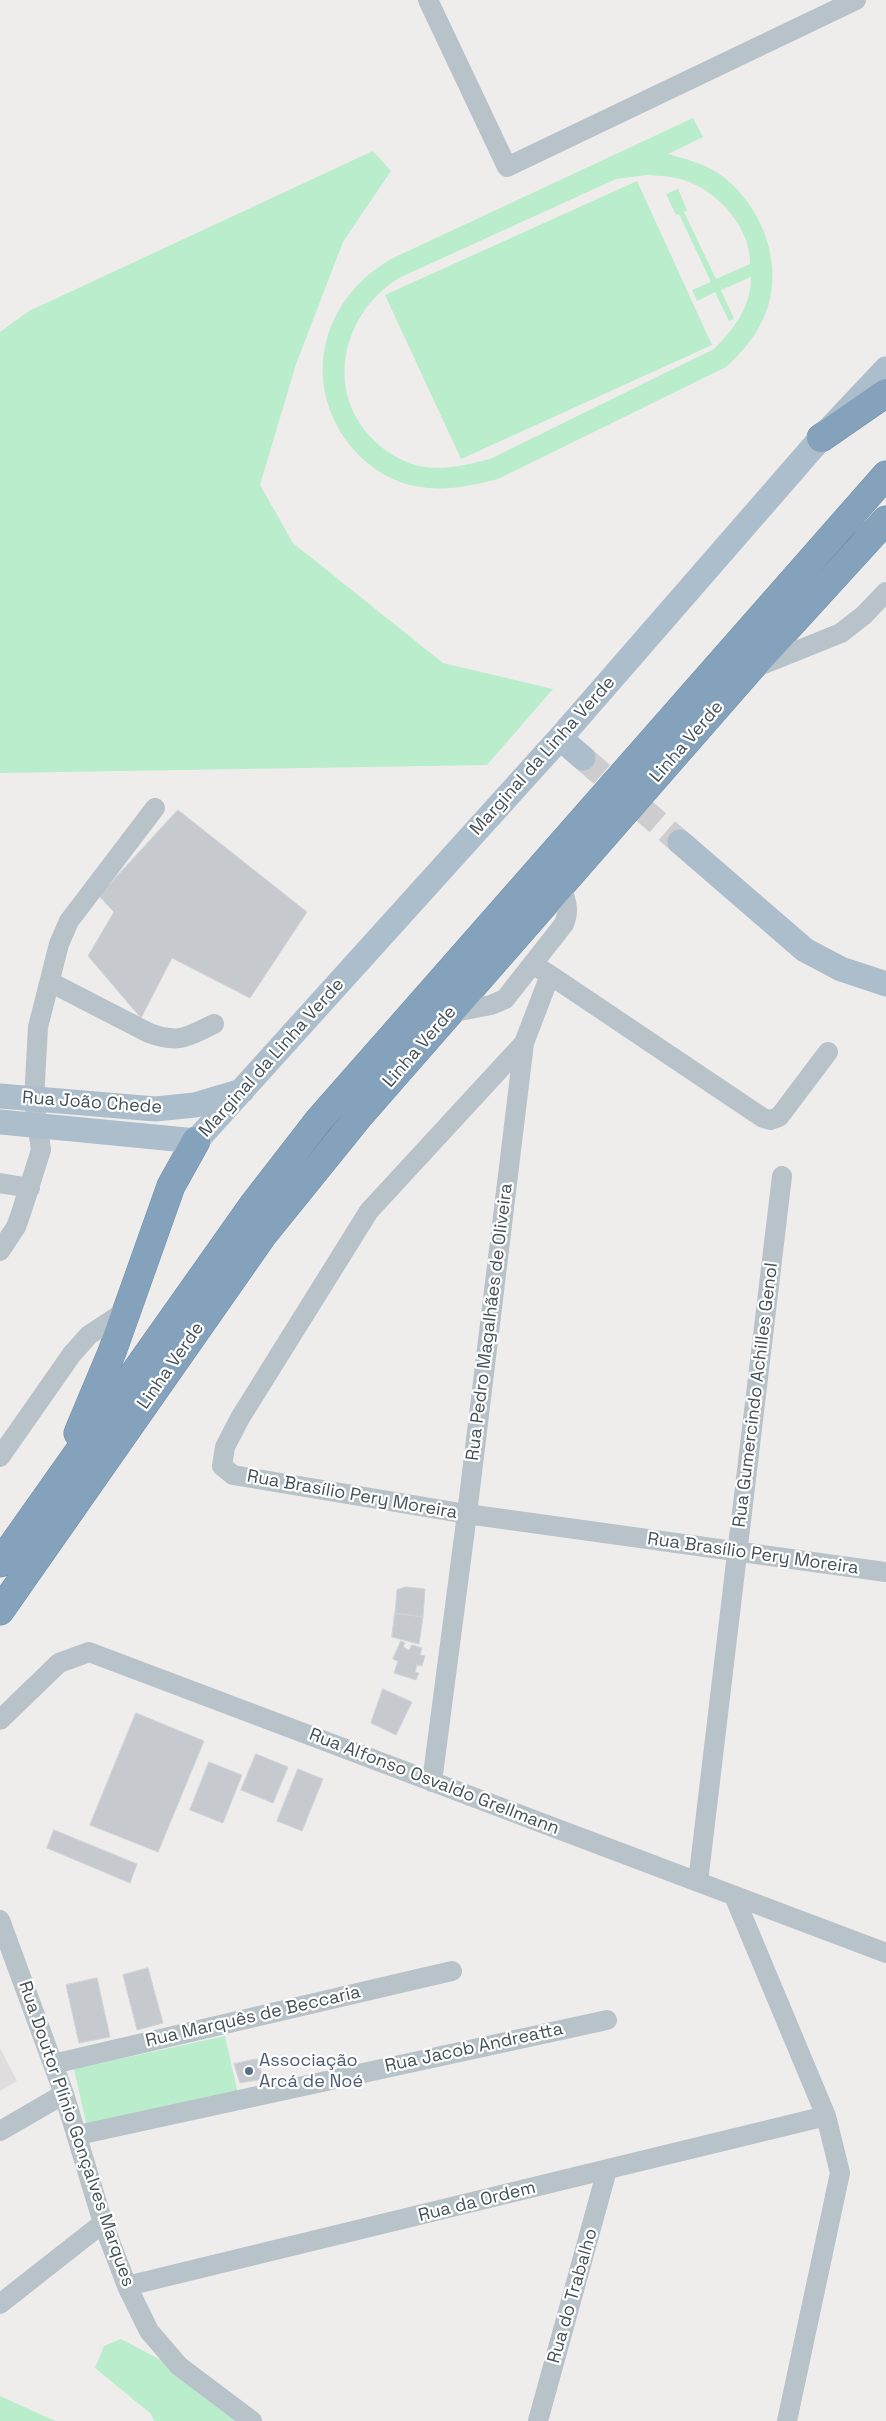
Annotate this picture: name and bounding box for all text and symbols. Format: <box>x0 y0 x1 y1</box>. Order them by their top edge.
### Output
street label: Marginal da Linha Verde <box>466 672 620 840</box>
street label: Linha Verde <box>646 697 728 787</box>
street label: Marginal da Linha Verde <box>195 974 349 1142</box>
street label: Linha Verde <box>379 1002 461 1092</box>
street label: Rua João Chede <box>21 1087 163 1119</box>
street label: Rua Pedro Magalhães de Oliveira <box>462 1182 518 1462</box>
street label: Rua Gumercindo Achilles Genol <box>729 1261 783 1529</box>
street label: Linha Verde <box>133 1318 209 1414</box>
street label: Rua Brasílio Pery Moreira <box>245 1466 459 1524</box>
street label: Rua Brasílio Pery Moreira <box>646 1528 860 1580</box>
street label: Rua Alfonso Osvaldo Grellmann <box>306 1724 562 1840</box>
street label: Rua Doutor Plínio Gonçalves Marques <box>13 1978 139 2290</box>
street label: Rua Marquês de Beccaria <box>143 1982 363 2052</box>
street label: Rua Jacob Andreatta <box>383 2019 565 2077</box>
place label: Associação Arcá de Noé <box>259 2050 363 2092</box>
marker: Associação Arcá de Noé <box>243 2065 255 2077</box>
street label: Rua da Ordem <box>416 2177 538 2227</box>
street label: Rua do Trabalho <box>543 2226 603 2366</box>

